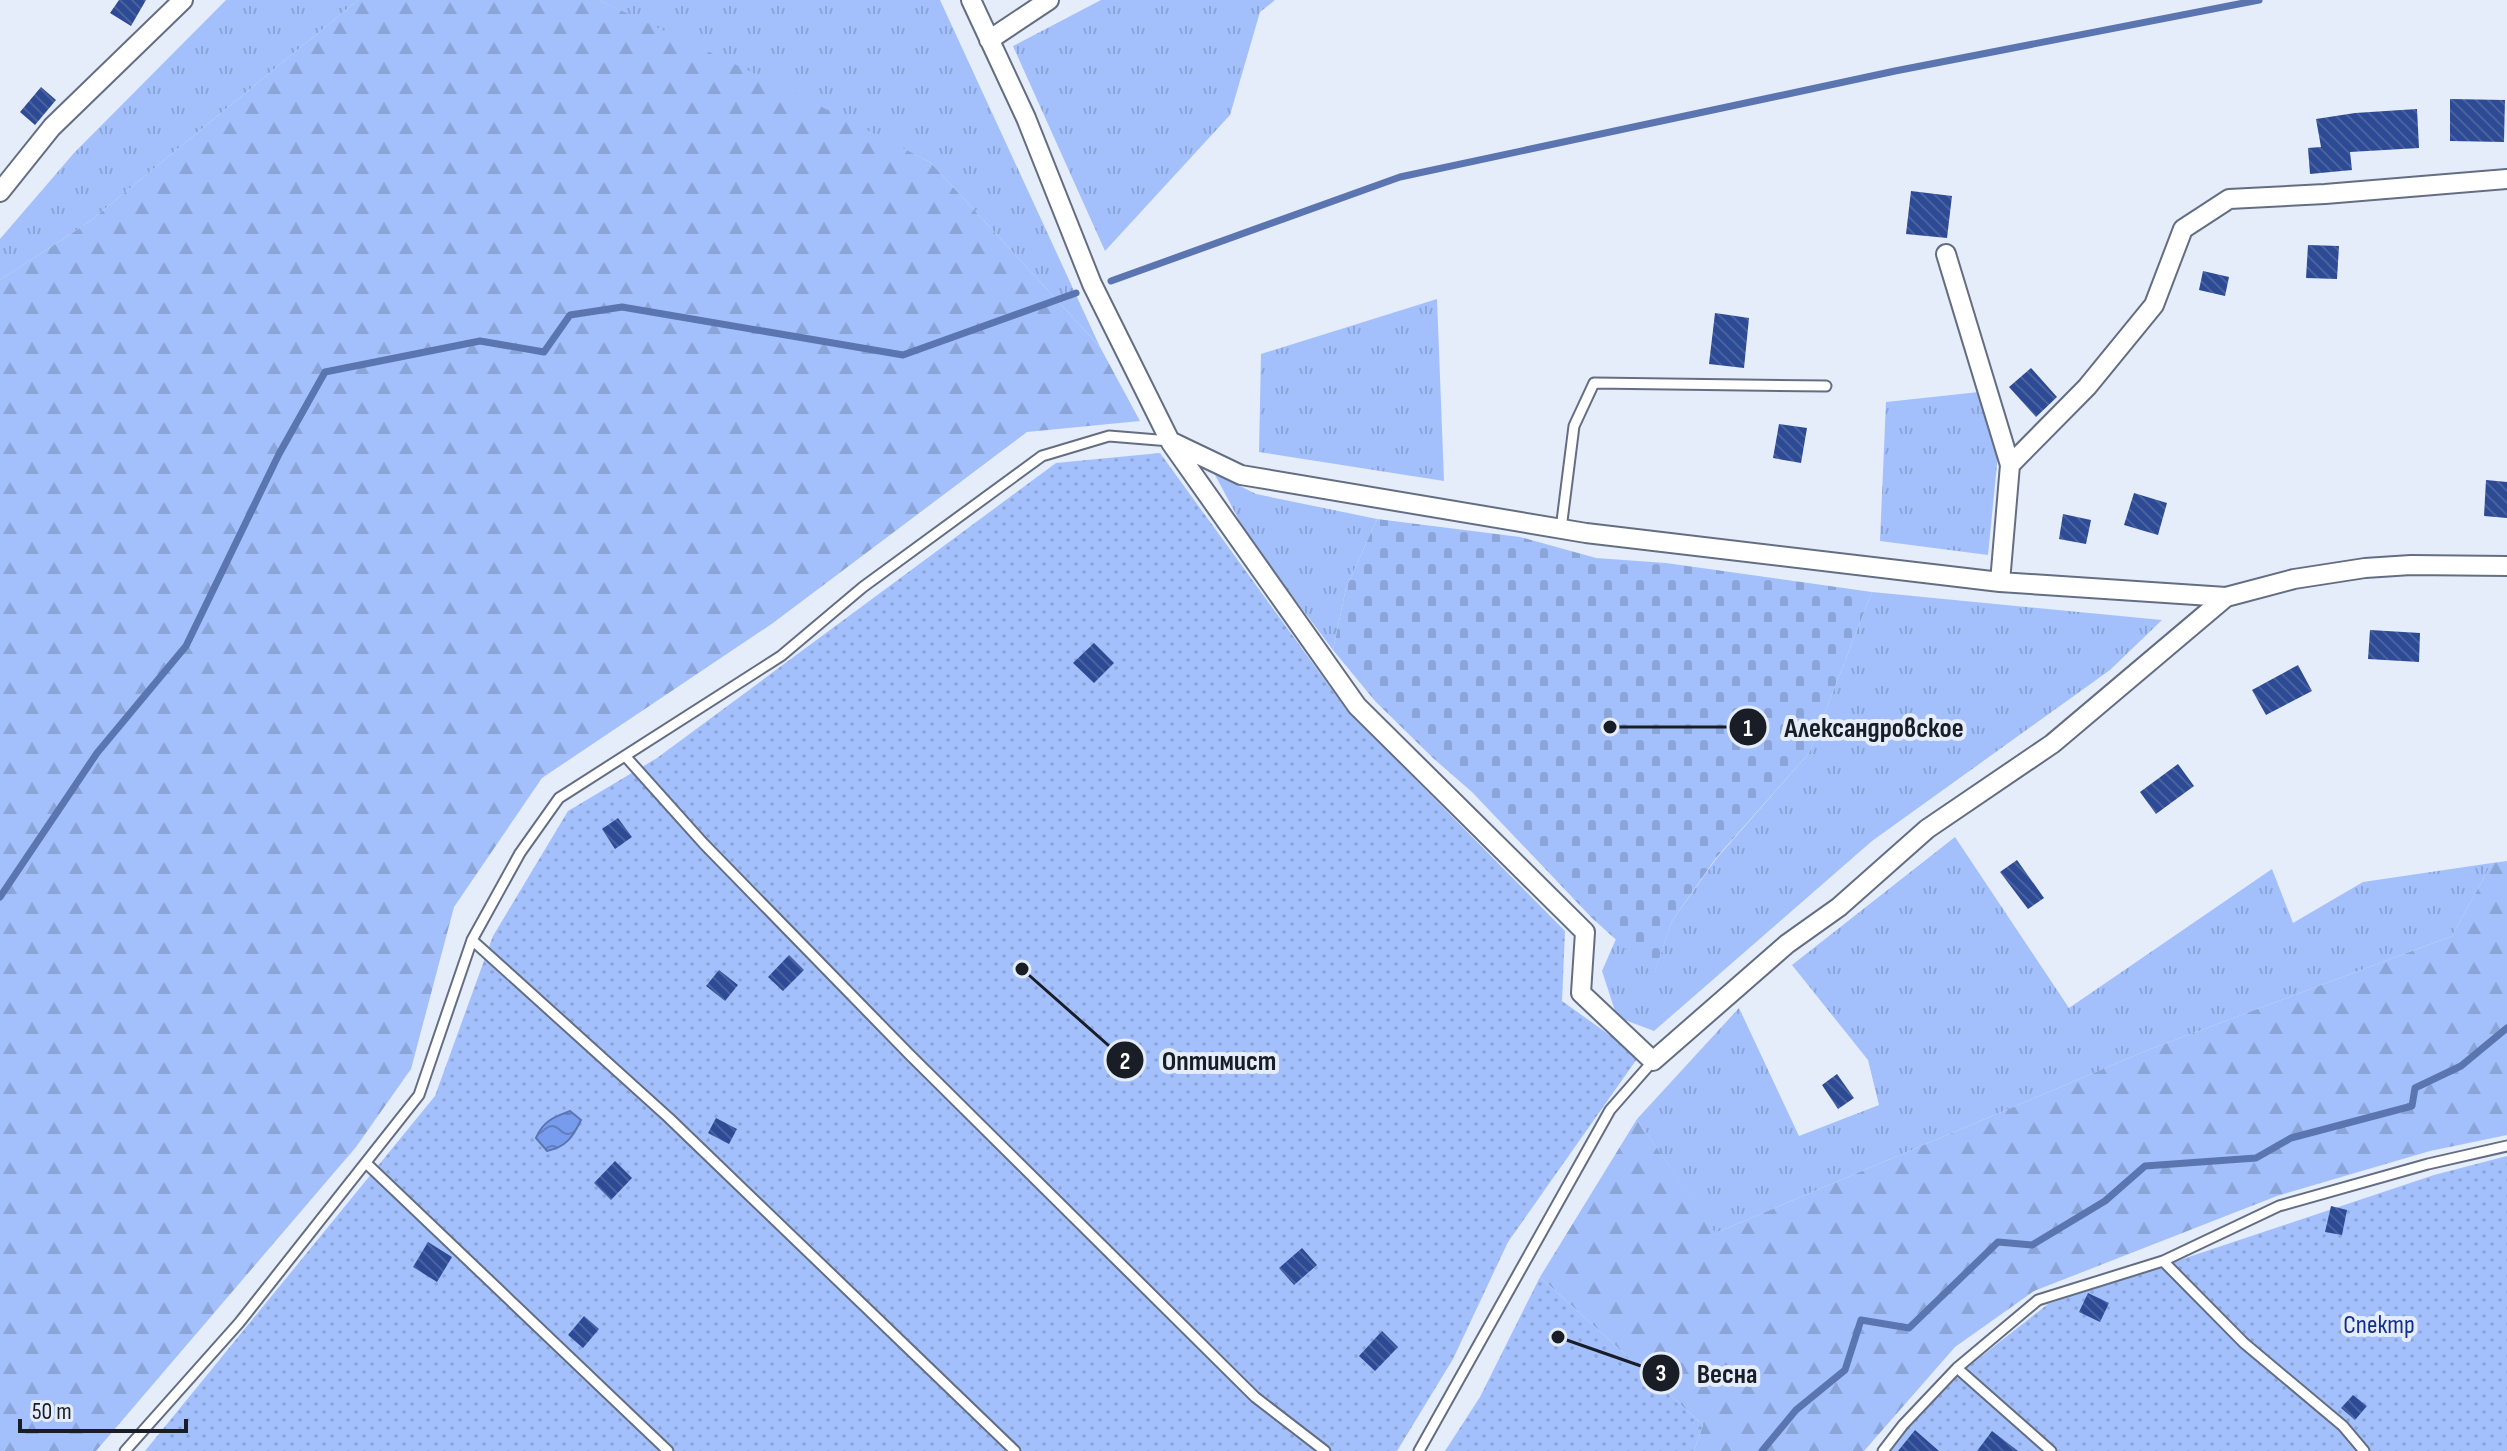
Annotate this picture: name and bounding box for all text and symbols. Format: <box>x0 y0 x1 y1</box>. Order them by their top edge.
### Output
callout: Александровское <box>1728 701 1980 753</box>
text: Александровское <box>1783 712 1964 745</box>
text: 1 <box>1743 714 1753 743</box>
callout: Оптимист <box>1105 1034 1292 1086</box>
text: Оптимист <box>1162 1045 1276 1078</box>
text: 2 <box>1120 1047 1130 1076</box>
park label: Спектр <box>2343 1310 2415 1341</box>
callout: Весна <box>1641 1347 1774 1399</box>
text: Весна <box>1697 1358 1757 1391</box>
text: 3 <box>1656 1359 1666 1388</box>
scale bar <box>20 1383 186 1433</box>
text: 50 m <box>32 1397 72 1426</box>

